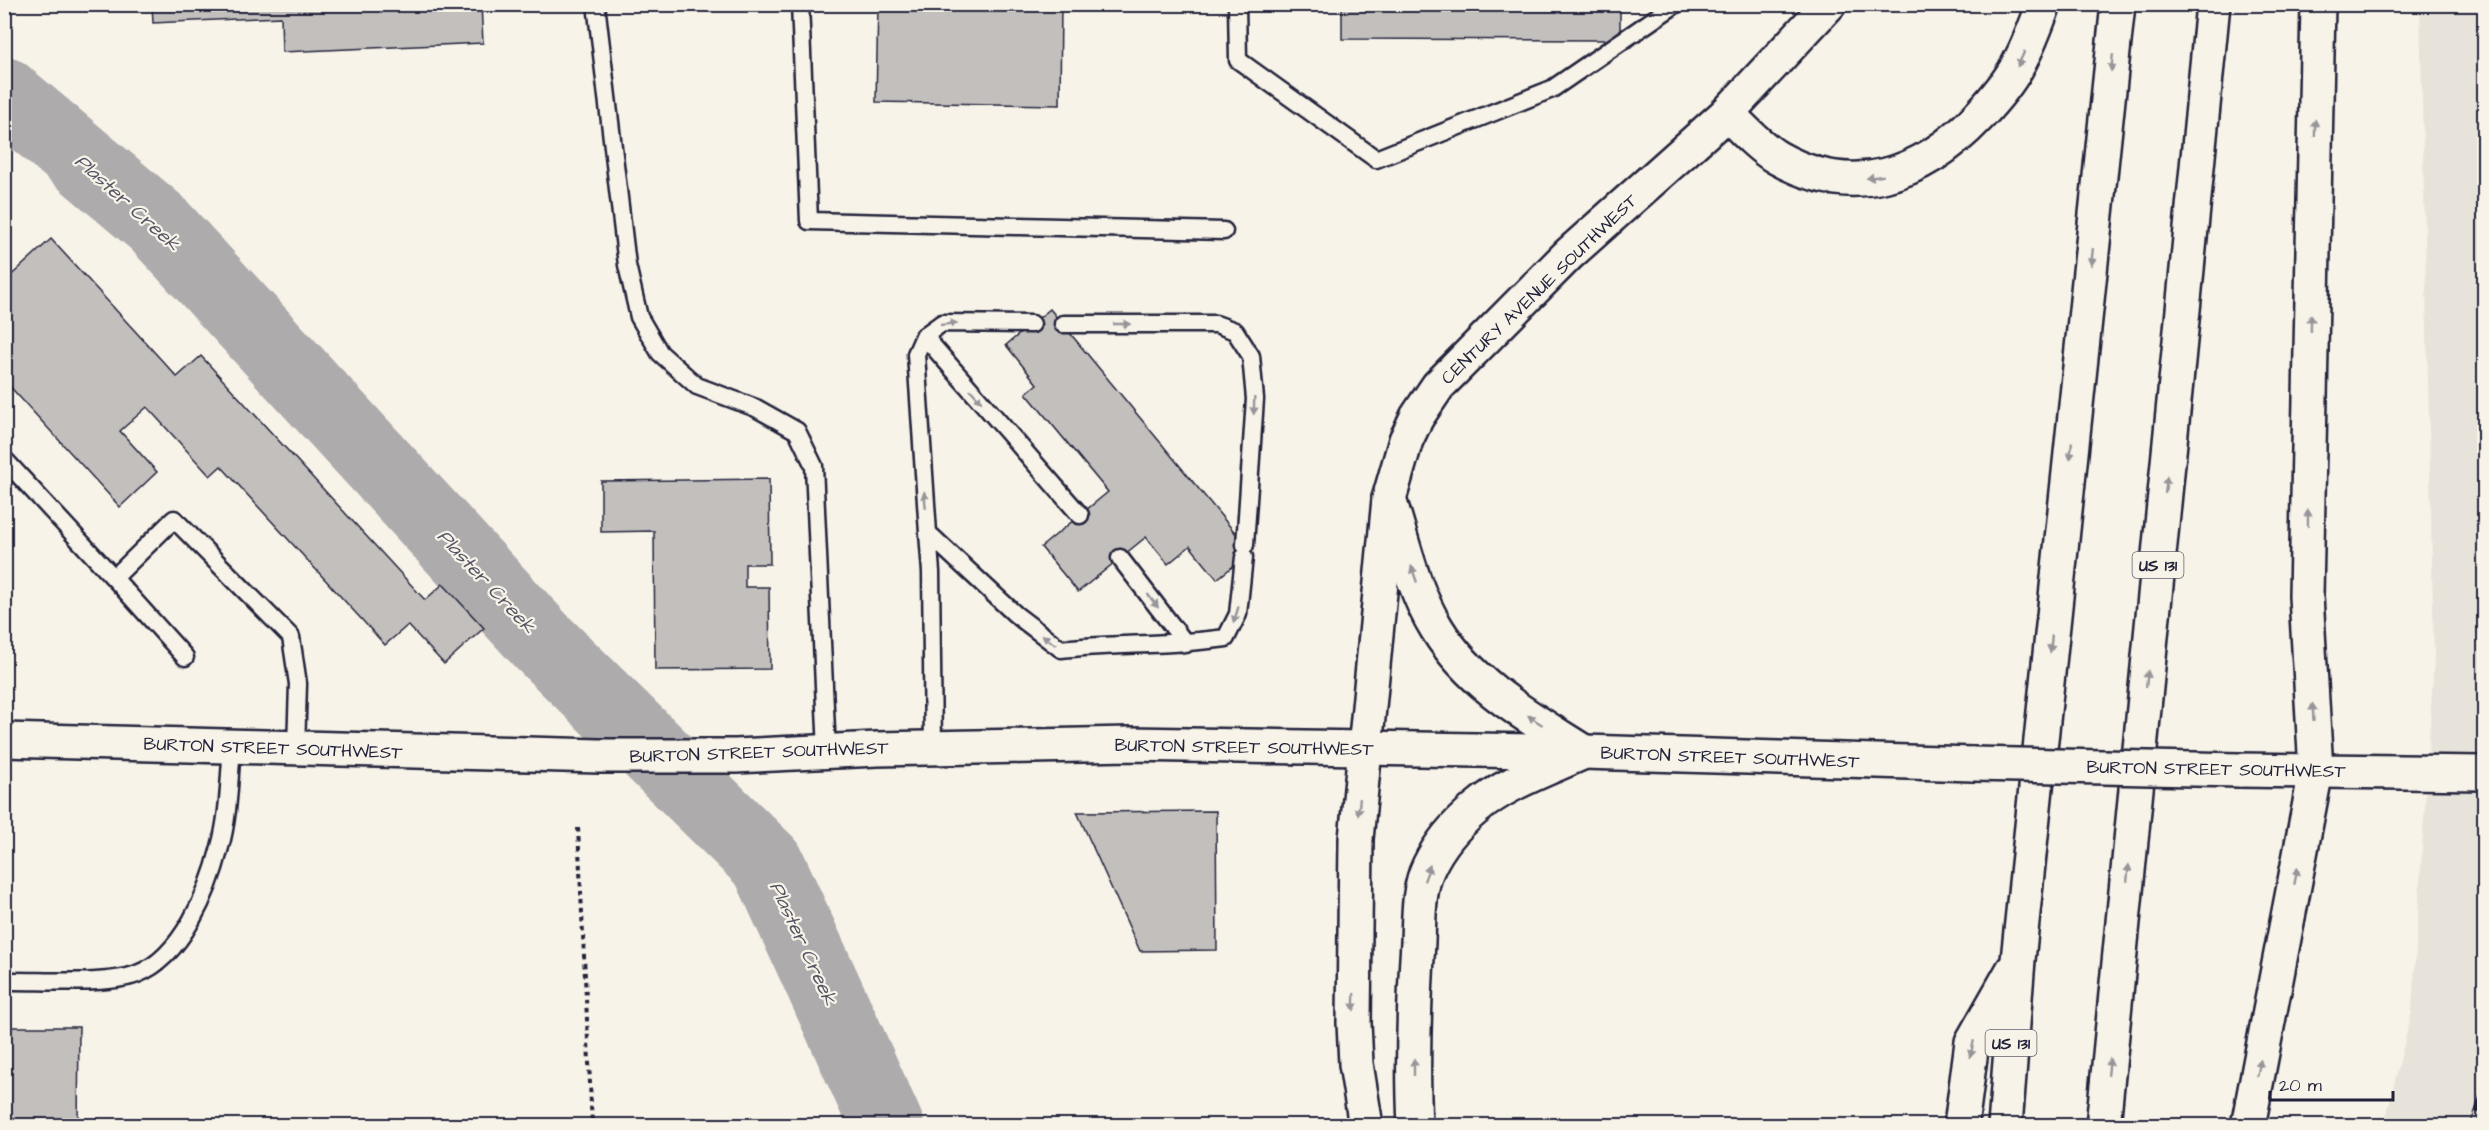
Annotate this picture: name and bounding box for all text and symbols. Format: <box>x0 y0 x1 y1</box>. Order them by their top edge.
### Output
one-way arrow <box>2017 50 2026 67</box>
one-way arrow <box>2107 53 2117 72</box>
one-way arrow <box>2310 118 2320 137</box>
water label: Plaster Creek <box>68 148 187 258</box>
one-way arrow <box>1866 173 1885 182</box>
street label: CENTURY AVENUE SOUTHWEST <box>1435 188 1644 390</box>
one-way arrow <box>2087 247 2097 266</box>
one-way arrow <box>2307 313 2316 332</box>
one-way arrow <box>940 319 959 329</box>
one-way arrow <box>1112 319 1131 329</box>
one-way arrow <box>969 388 982 403</box>
one-way arrow <box>1249 397 1259 416</box>
one-way arrow <box>2067 441 2076 460</box>
one-way arrow <box>2161 476 2171 495</box>
one-way arrow <box>920 491 930 510</box>
one-way arrow <box>2303 508 2312 527</box>
water label: Plaster Creek <box>431 523 542 640</box>
road number: US 131 <box>2132 552 2184 578</box>
one-way arrow <box>1408 565 1418 583</box>
one-way arrow <box>1147 593 1160 609</box>
one-way arrow <box>1230 606 1240 624</box>
one-way arrow <box>1042 635 1057 647</box>
one-way arrow <box>2046 635 2056 654</box>
one-way arrow <box>2142 670 2152 689</box>
one-way arrow <box>2309 703 2318 722</box>
one-way arrow <box>1526 715 1543 726</box>
street label: BURTON STREET SOUTHWEST <box>143 731 404 766</box>
street label: BURTON STREET SOUTHWEST <box>1114 733 1374 762</box>
street label: BURTON STREET SOUTHWEST <box>629 735 890 770</box>
street label: BURTON STREET SOUTHWEST <box>1600 740 1861 775</box>
street label: BURTON STREET SOUTHWEST <box>2086 755 2346 784</box>
one-way arrow <box>1354 798 1364 817</box>
one-way arrow <box>1422 864 1432 882</box>
one-way arrow <box>2123 864 2133 883</box>
one-way arrow <box>2291 867 2300 886</box>
water label: Plaster Creek <box>762 877 844 1010</box>
one-way arrow <box>1349 993 1359 1012</box>
road number: US 131 <box>1986 1030 2036 1056</box>
one-way arrow <box>1967 1040 1976 1059</box>
one-way arrow <box>1409 1058 1419 1077</box>
one-way arrow <box>2104 1058 2114 1077</box>
one-way arrow <box>2255 1058 2264 1077</box>
scale bar <box>2270 1064 2393 1102</box>
text: 20 m <box>2279 1073 2322 1098</box>

